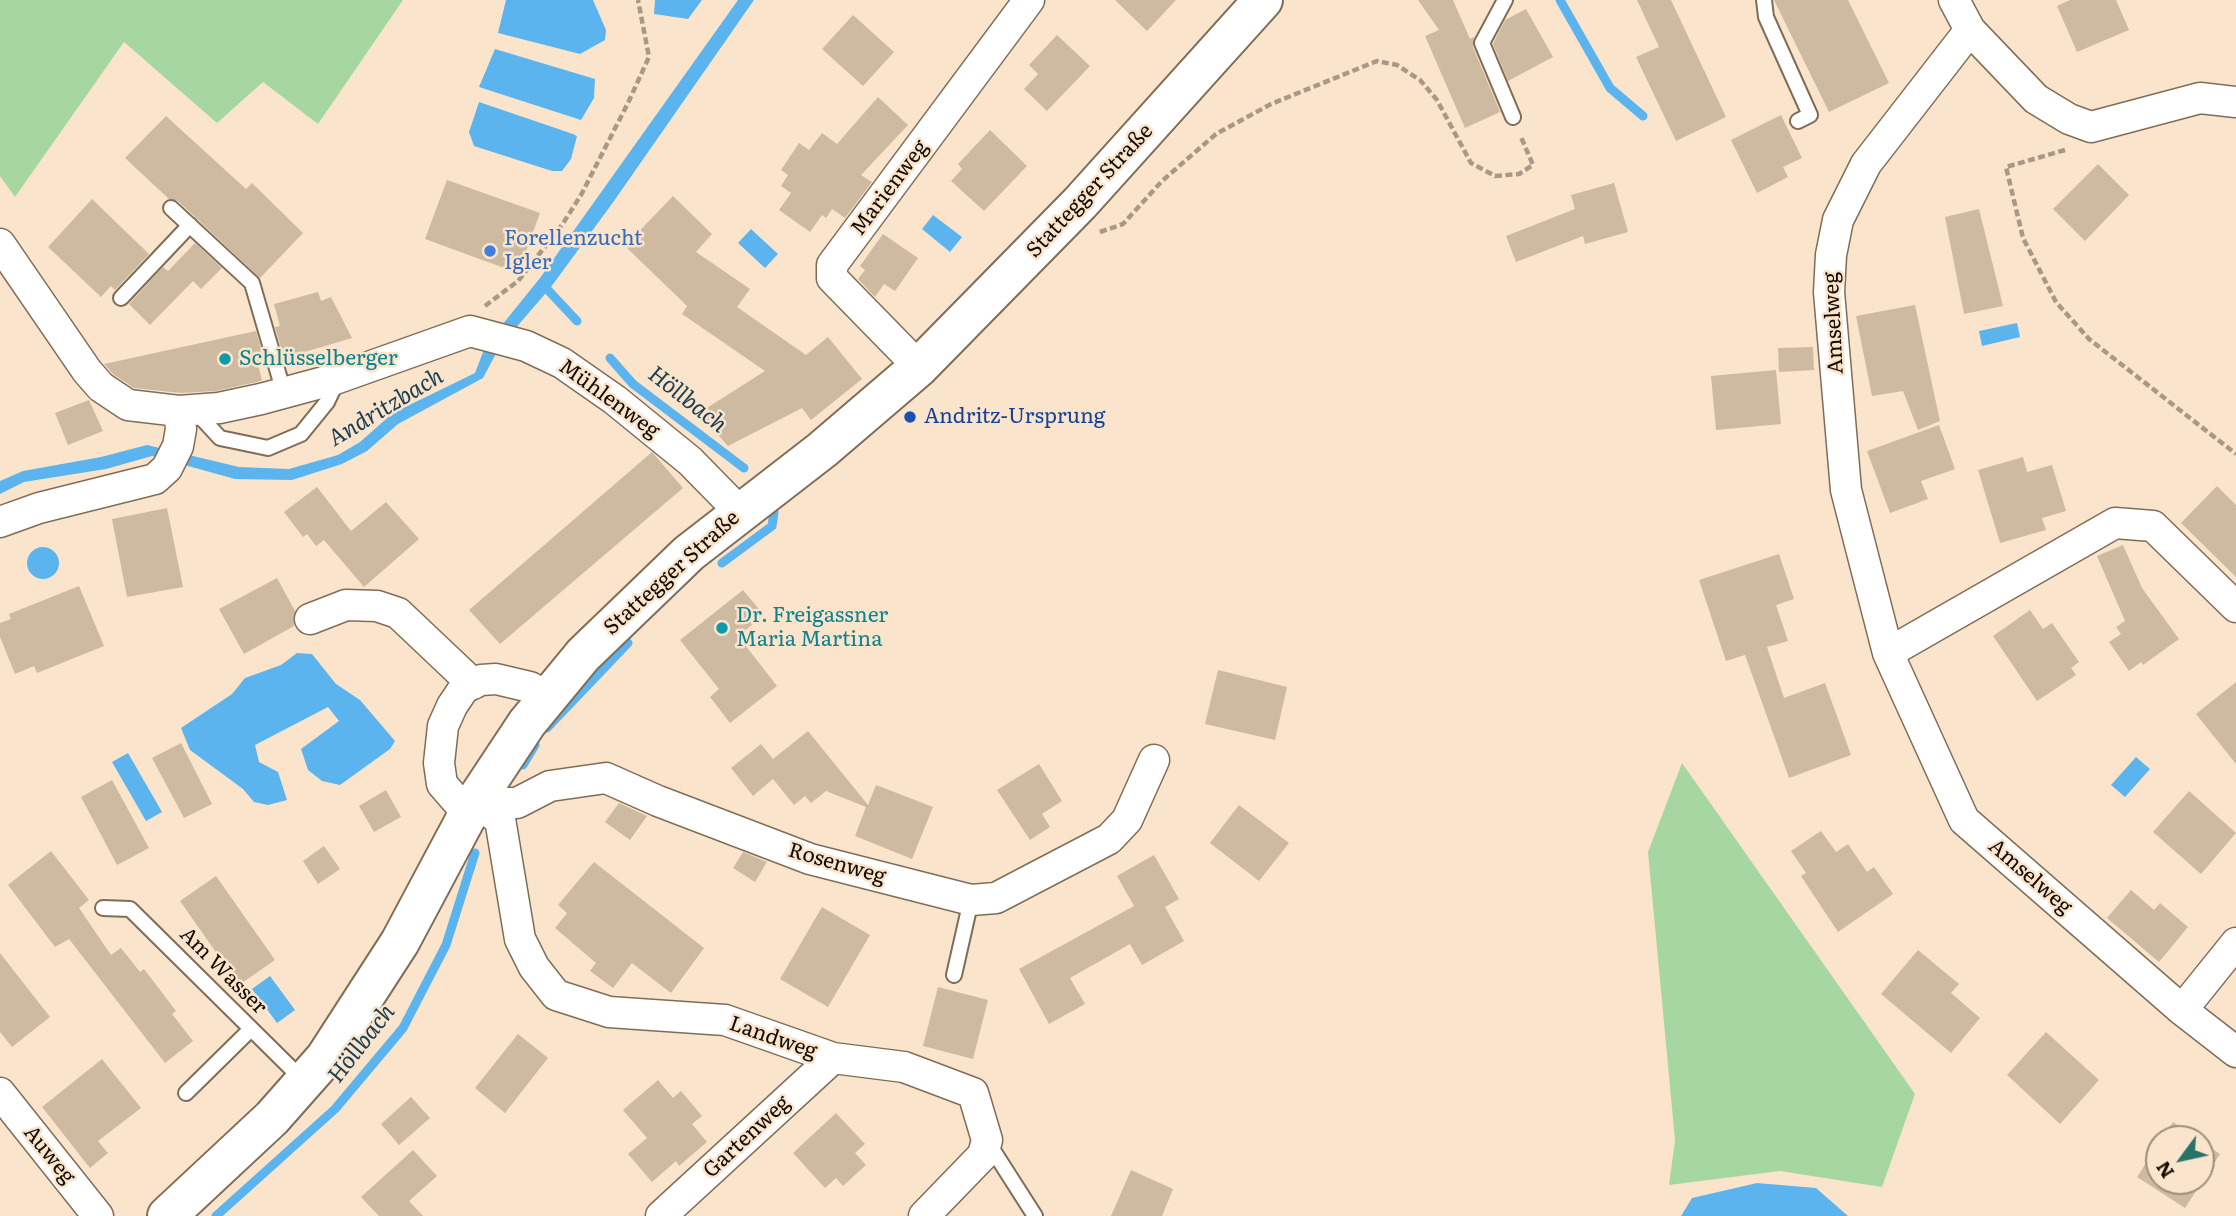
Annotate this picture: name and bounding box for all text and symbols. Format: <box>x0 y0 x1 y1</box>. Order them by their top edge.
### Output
street label: Stattegger Straße <box>1022 119 1158 263</box>
street label: Marienweg <box>846 135 934 241</box>
place label: Forellenzucht Igler <box>504 226 643 276</box>
marker: Forellenzucht Igler <box>482 243 498 259</box>
street label: Amselweg <box>1819 271 1849 375</box>
place label: Schlüsselberger <box>239 346 398 372</box>
marker: Schlüsselberger <box>217 351 233 367</box>
street label: Mühlenweg <box>554 354 664 444</box>
water label: Höllbach <box>642 361 732 439</box>
water label: Andritzbach <box>323 363 449 453</box>
place label: Andritz-Ursprung <box>924 404 1106 430</box>
marker: Andritz-Ursprung <box>902 409 918 425</box>
street label: Stattegger Straße <box>599 506 745 640</box>
place label: Dr. Freigassner Maria Martina <box>736 603 888 653</box>
marker: Dr. Freigassner Maria Martina <box>714 620 730 636</box>
street label: Amselweg <box>1983 834 2077 920</box>
street label: Rosenweg <box>785 838 889 890</box>
street label: Am Wasser <box>174 922 272 1020</box>
water label: Höllbach <box>323 999 401 1089</box>
street label: Landweg <box>726 1011 820 1065</box>
street label: Gartenweg <box>698 1090 796 1184</box>
street label: Auweg <box>18 1121 80 1189</box>
north arrow <box>2145 1125 2215 1195</box>
text: N <box>2148 1156 2180 1185</box>

